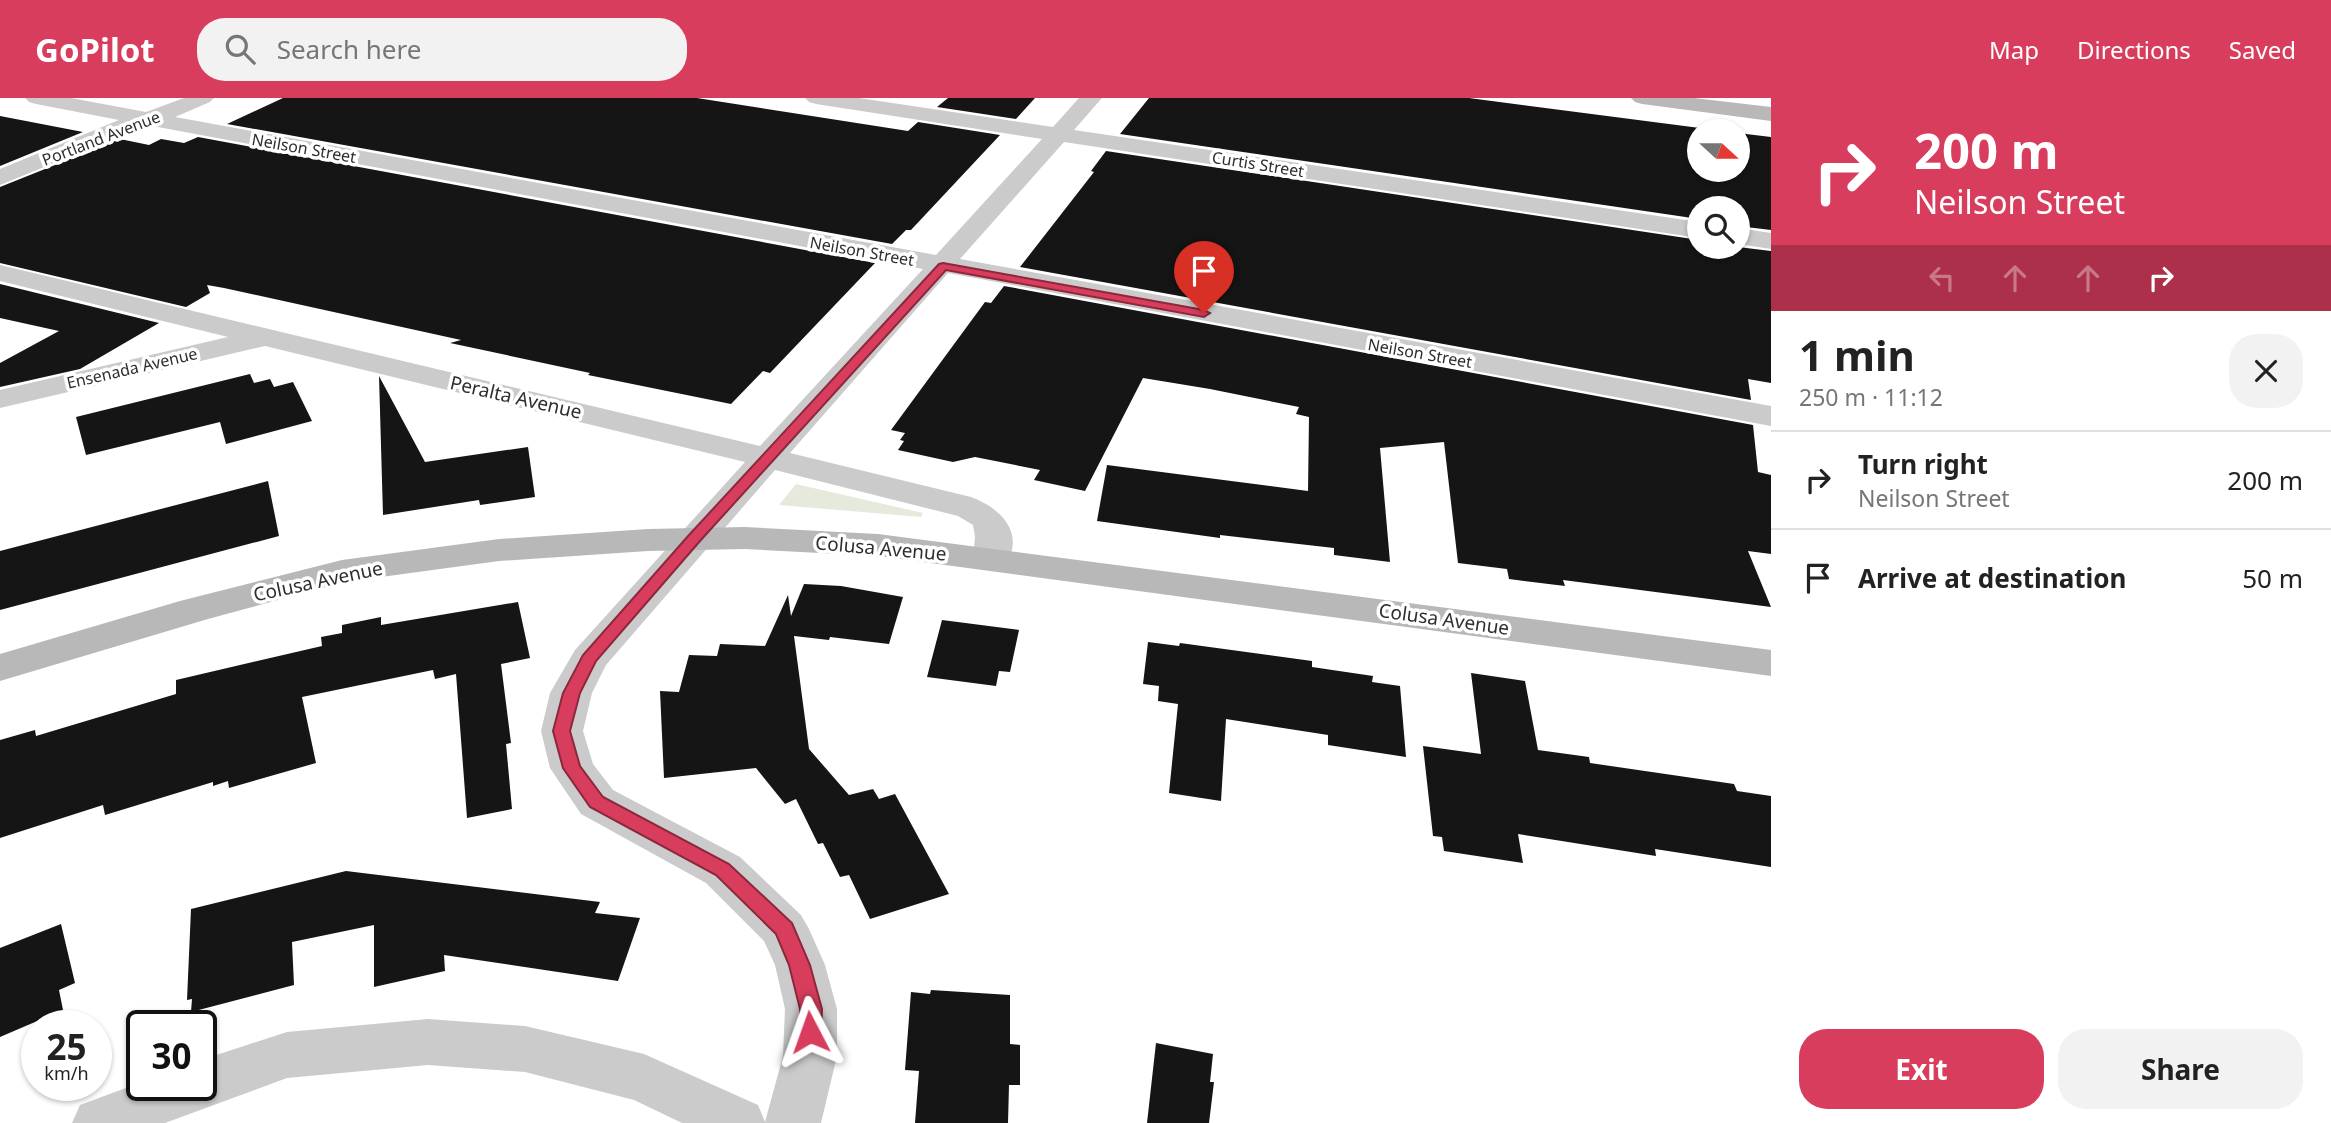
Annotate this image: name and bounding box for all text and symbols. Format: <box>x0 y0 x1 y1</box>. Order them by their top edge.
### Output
search box <box>197 18 687 81</box>
text: GoPilot <box>35 27 155 72</box>
icon: search <box>221 30 259 68</box>
text: Search here <box>277 31 421 67</box>
text: Map <box>1989 33 2039 66</box>
text: Directions <box>2077 33 2191 66</box>
text: Saved <box>2229 33 2296 66</box>
street label: Portland Avenue <box>39 105 163 171</box>
text: 200 m <box>1914 117 2059 183</box>
north arrow <box>1687 119 1750 182</box>
map controls <box>1687 119 1750 259</box>
icon: right <box>1799 126 1890 217</box>
street label: Neilson Street <box>250 128 358 168</box>
street label: Curtis Street <box>1210 146 1306 182</box>
text: Neilson Street <box>1914 180 2125 223</box>
button: search <box>1687 196 1750 259</box>
street label: Neilson Street <box>808 231 916 271</box>
pin <box>1174 241 1234 313</box>
icon: arrive <box>1185 252 1223 290</box>
icon: left <box>1923 259 1961 297</box>
icon: ahead <box>1996 259 2034 297</box>
icon: ahead <box>2069 259 2107 297</box>
icon: right <box>2142 259 2180 297</box>
text: 1 min <box>1799 326 1915 383</box>
street label: Neilson Street <box>1366 333 1474 373</box>
button: close <box>2229 334 2303 408</box>
street label: Ensenada Avenue <box>64 342 200 394</box>
street label: Peralta Avenue <box>448 369 584 425</box>
text: 250 m · 11:12 <box>1799 381 1943 413</box>
text: Turn right <box>1858 446 1988 482</box>
icon: right <box>1799 461 1837 499</box>
text: 200 m <box>2227 462 2303 498</box>
text: Neilson Street <box>1858 482 2010 514</box>
street label: Colusa Avenue <box>814 529 948 567</box>
street label: Colusa Avenue <box>251 555 385 607</box>
icon: arrive <box>1799 559 1837 597</box>
text: Arrive at destination <box>1858 560 2127 596</box>
text: 50 m <box>2242 560 2303 596</box>
street label: Colusa Avenue <box>1377 597 1511 641</box>
position arrow <box>773 995 847 1069</box>
speed limit sign: 30 <box>126 1010 217 1101</box>
text: 25 <box>46 1023 87 1070</box>
button: Exit <box>1799 1029 2044 1109</box>
button: Share <box>2058 1029 2303 1109</box>
text: km/h <box>44 1061 89 1085</box>

